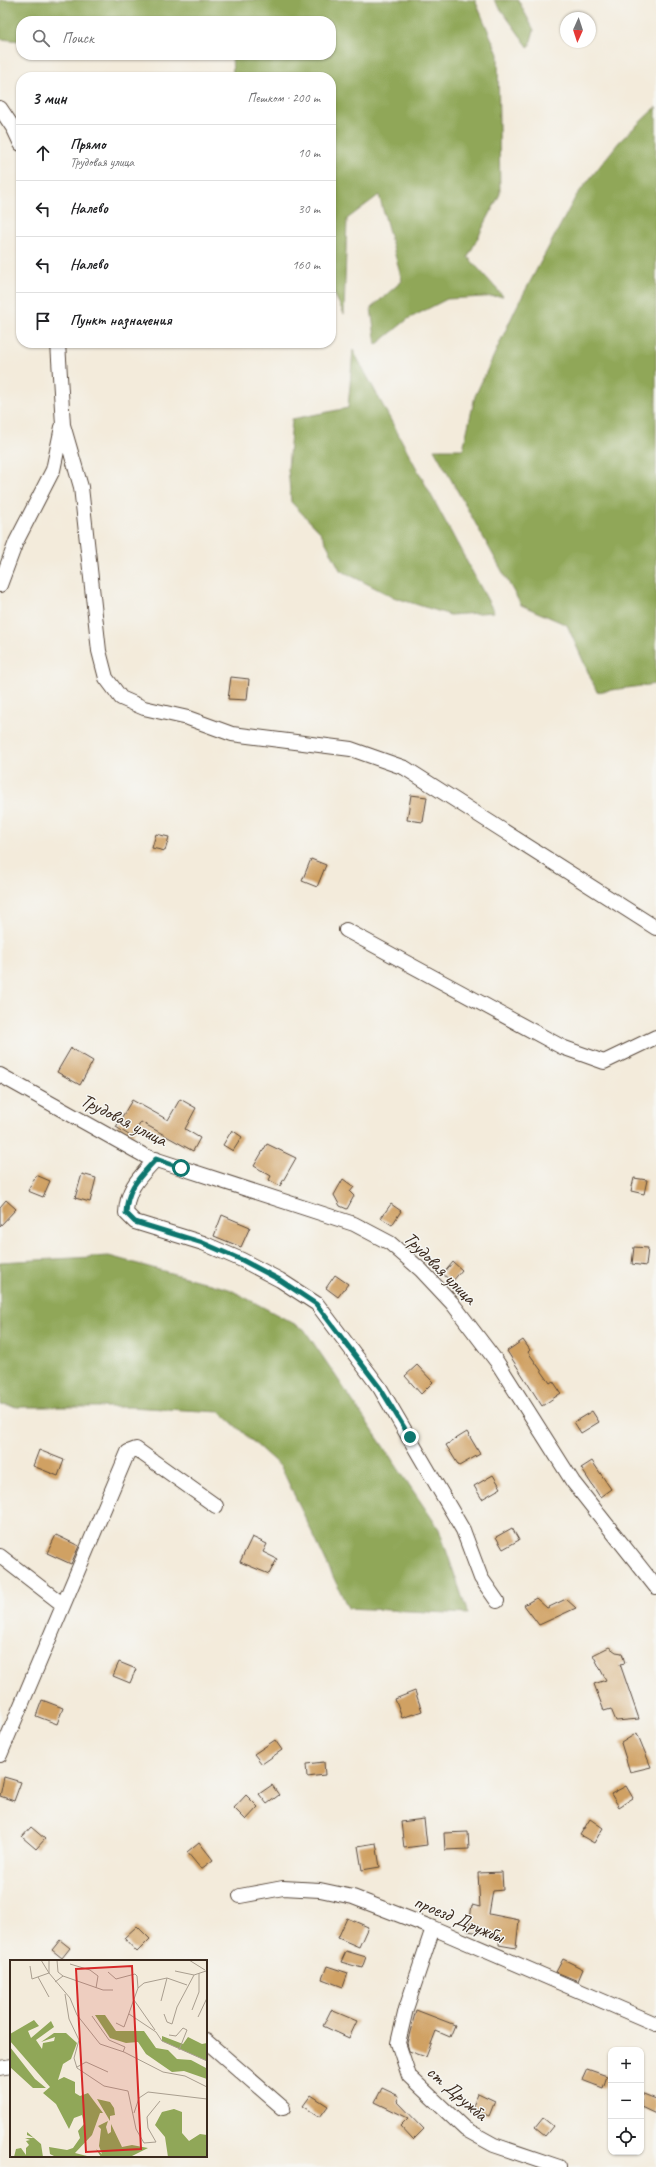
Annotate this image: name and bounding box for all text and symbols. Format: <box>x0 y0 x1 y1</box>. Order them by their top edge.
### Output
north arrow <box>560 12 596 48</box>
search box <box>16 16 336 60</box>
icon: search <box>30 27 52 49</box>
text: Поиск <box>62 29 94 48</box>
text: 3 мин <box>32 88 67 109</box>
text: Пешком · 200 m <box>247 90 320 106</box>
text: Прямо <box>70 135 106 154</box>
icon: ahead <box>32 142 54 164</box>
text: 10 m <box>298 145 320 161</box>
text: Трудовая улица <box>70 154 134 170</box>
icon: left <box>32 198 54 220</box>
text: Налево <box>70 199 108 218</box>
text: 30 m <box>298 201 320 217</box>
icon: left <box>32 254 54 276</box>
text: Налево <box>70 255 108 274</box>
text: 160 m <box>292 257 320 273</box>
icon: arrive <box>32 310 54 332</box>
text: Пункт назначения <box>70 311 172 330</box>
street label: Трудовая улица <box>77 1088 173 1153</box>
route start <box>172 1159 190 1177</box>
street label: Трудовая улица <box>398 1226 483 1311</box>
route end <box>401 1428 419 1446</box>
street label: проезд Дружбы <box>410 1889 509 1949</box>
inset map <box>10 1960 207 2157</box>
map controls <box>608 2047 644 2155</box>
button: + <box>608 2047 644 2083</box>
street label: ст Дружба <box>421 2060 494 2127</box>
button: − <box>608 2083 644 2119</box>
button: locate <box>608 2119 644 2155</box>

